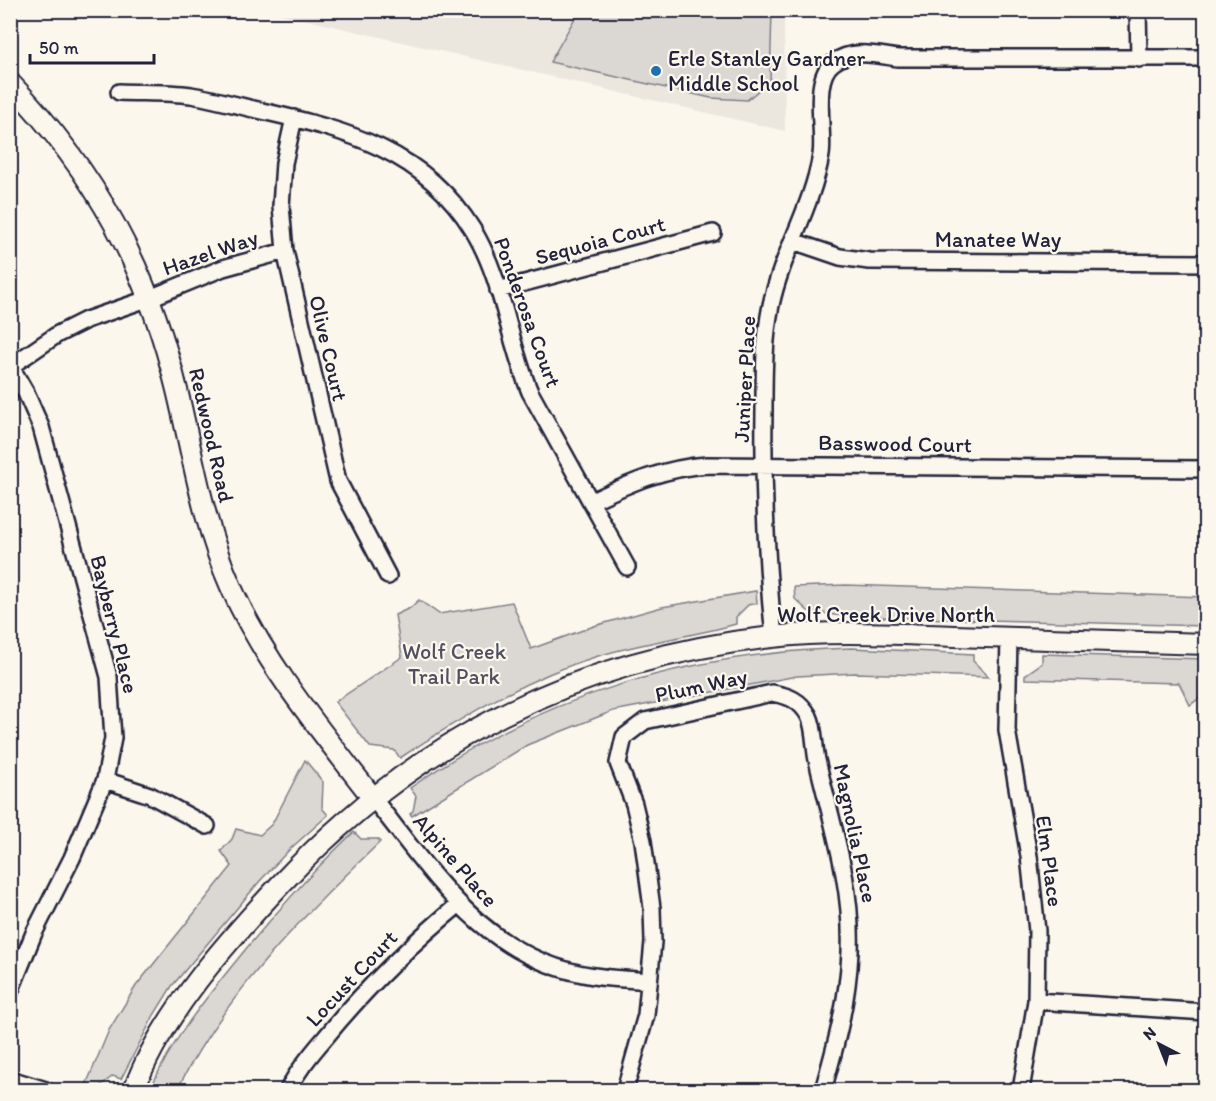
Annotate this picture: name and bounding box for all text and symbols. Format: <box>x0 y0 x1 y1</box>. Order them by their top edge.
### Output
scale bar <box>30 27 154 65</box>
text: 50 m <box>39 37 79 59</box>
place label: Erle Stanley Gardner Middle School <box>668 45 866 97</box>
marker: Erle Stanley Gardner Middle School <box>649 64 663 78</box>
street label: Sequoia Court <box>532 210 668 271</box>
street label: Hazel Way <box>159 223 262 281</box>
street label: Manatee Way <box>935 226 1062 253</box>
street label: Ponderosa Court <box>488 233 567 391</box>
street label: Olive Court <box>303 293 354 404</box>
street label: Juniper Place <box>728 315 761 443</box>
street label: Redwood Road <box>183 365 240 505</box>
street label: Basswood Court <box>818 429 972 458</box>
street label: Bayberry Place <box>84 552 145 696</box>
street label: Wolf Creek Drive North <box>777 601 995 628</box>
park label: Wolf Creek Trail Park <box>402 638 507 690</box>
street label: Plum Way <box>652 662 750 708</box>
street label: Magnolia Place <box>828 761 883 905</box>
street label: Alpine Place <box>408 808 504 913</box>
street label: Elm Place <box>1030 814 1069 909</box>
street label: Locust Court <box>300 924 403 1032</box>
north arrow <box>1129 1014 1189 1074</box>
text: N <box>1139 1023 1160 1044</box>

